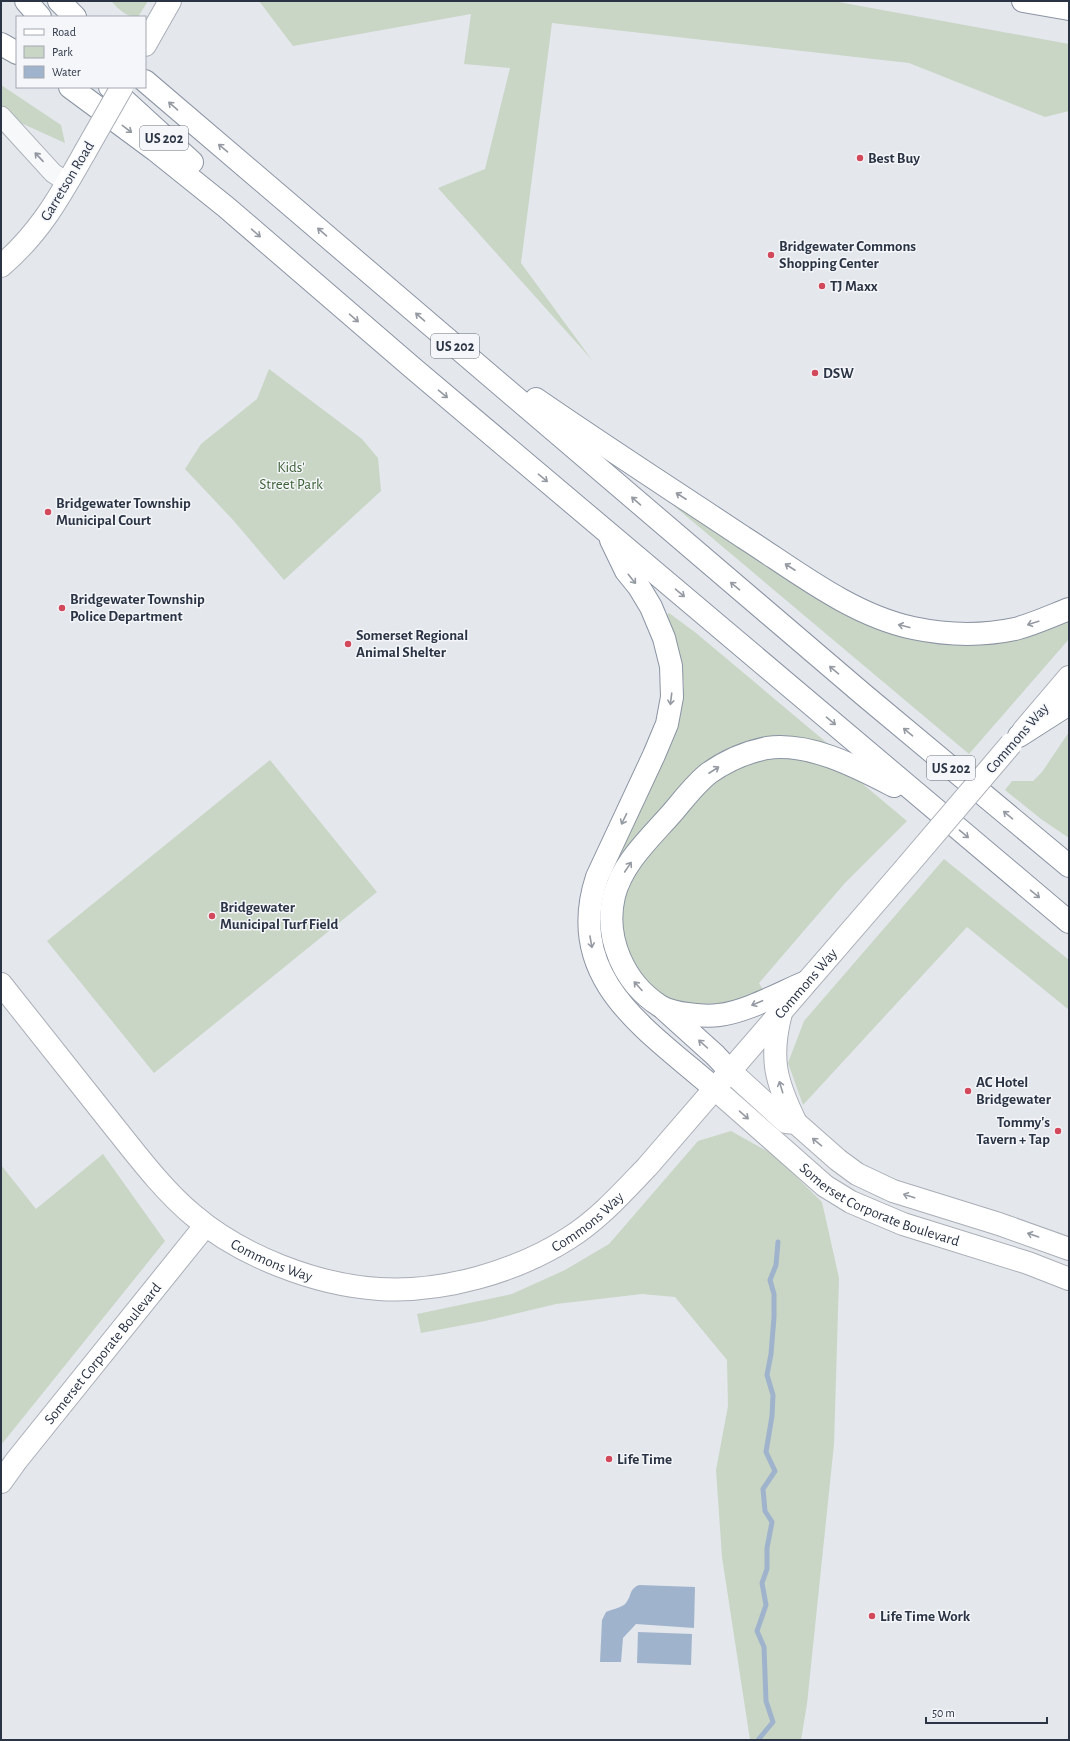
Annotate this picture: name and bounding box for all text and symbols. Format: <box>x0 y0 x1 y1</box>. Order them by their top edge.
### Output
legend <box>16 16 146 88</box>
text: Road <box>52 26 76 38</box>
text: Park <box>52 46 73 58</box>
text: Water <box>52 66 81 78</box>
one-way arrow <box>168 101 178 110</box>
one-way arrow <box>121 125 132 134</box>
road number: US 202 <box>140 126 188 150</box>
street label: Garretson Road <box>38 139 97 224</box>
one-way arrow <box>217 143 228 152</box>
place label: Best Buy <box>868 151 920 166</box>
one-way arrow <box>34 152 43 162</box>
marker: Best Buy <box>855 153 865 163</box>
one-way arrow <box>250 228 261 237</box>
one-way arrow <box>316 228 327 237</box>
place label: Bridgewater Commons Shopping Center <box>779 239 916 271</box>
marker: Bridgewater Commons Shopping Center <box>766 250 776 260</box>
place label: TJ Maxx <box>830 279 878 294</box>
marker: TJ Maxx <box>817 281 827 291</box>
one-way arrow <box>415 312 426 321</box>
one-way arrow <box>349 313 359 322</box>
road number: US 202 <box>431 334 479 358</box>
place label: DSW <box>823 366 854 381</box>
marker: DSW <box>810 368 820 378</box>
one-way arrow <box>438 390 449 399</box>
park label: Kids' Street Park <box>259 460 323 492</box>
one-way arrow <box>537 474 548 483</box>
one-way arrow <box>676 492 687 500</box>
place label: Bridgewater Township Municipal Court <box>56 496 191 528</box>
one-way arrow <box>631 497 642 506</box>
marker: Bridgewater Township Municipal Court <box>43 507 53 517</box>
one-way arrow <box>784 563 795 571</box>
one-way arrow <box>628 573 636 584</box>
one-way arrow <box>730 581 740 590</box>
one-way arrow <box>674 589 685 598</box>
place label: Bridgewater Township Police Department <box>70 592 205 624</box>
marker: Bridgewater Township Police Department <box>57 603 67 613</box>
one-way arrow <box>1026 620 1039 627</box>
one-way arrow <box>898 622 911 630</box>
place label: Somerset Regional Animal Shelter <box>356 628 468 660</box>
marker: Somerset Regional Animal Shelter <box>343 639 353 649</box>
one-way arrow <box>829 665 839 674</box>
one-way arrow <box>667 692 675 705</box>
street label: Commons Way <box>983 700 1052 776</box>
one-way arrow <box>825 716 836 725</box>
one-way arrow <box>903 728 913 737</box>
road number: US 202 <box>927 756 975 780</box>
one-way arrow <box>708 766 719 774</box>
one-way arrow <box>1003 811 1013 820</box>
one-way arrow <box>620 813 627 825</box>
one-way arrow <box>958 830 969 839</box>
one-way arrow <box>624 862 632 873</box>
one-way arrow <box>1030 890 1041 899</box>
place label: Bridgewater Municipal Turf Field <box>220 900 339 932</box>
marker: Bridgewater Municipal Turf Field <box>207 911 217 921</box>
one-way arrow <box>587 935 595 948</box>
street label: Commons Way <box>772 945 841 1022</box>
one-way arrow <box>634 982 643 992</box>
one-way arrow <box>751 1000 763 1007</box>
one-way arrow <box>698 1040 708 1049</box>
place label: AC Hotel Bridgewater <box>976 1075 1052 1107</box>
one-way arrow <box>777 1081 784 1094</box>
marker: AC Hotel Bridgewater <box>963 1086 973 1096</box>
one-way arrow <box>739 1110 750 1119</box>
place label: Tommy's Tavern + Tap <box>976 1115 1050 1147</box>
marker: Tommy's Tavern + Tap <box>1053 1126 1063 1136</box>
one-way arrow <box>811 1137 822 1146</box>
street label: Somerset Corporate Boulevard <box>796 1160 961 1249</box>
street label: Commons Way <box>549 1189 627 1255</box>
one-way arrow <box>903 1192 916 1199</box>
one-way arrow <box>1027 1231 1039 1239</box>
street label: Commons Way <box>228 1236 315 1285</box>
street label: Somerset Corporate Boulevard <box>42 1280 164 1427</box>
place label: Life Time <box>617 1452 672 1467</box>
marker: Life Time <box>604 1454 614 1464</box>
place label: Life Time Work <box>880 1609 971 1624</box>
marker: Life Time Work <box>867 1611 877 1621</box>
scale bar <box>926 1699 1047 1725</box>
text: 50 m <box>932 1707 955 1719</box>

